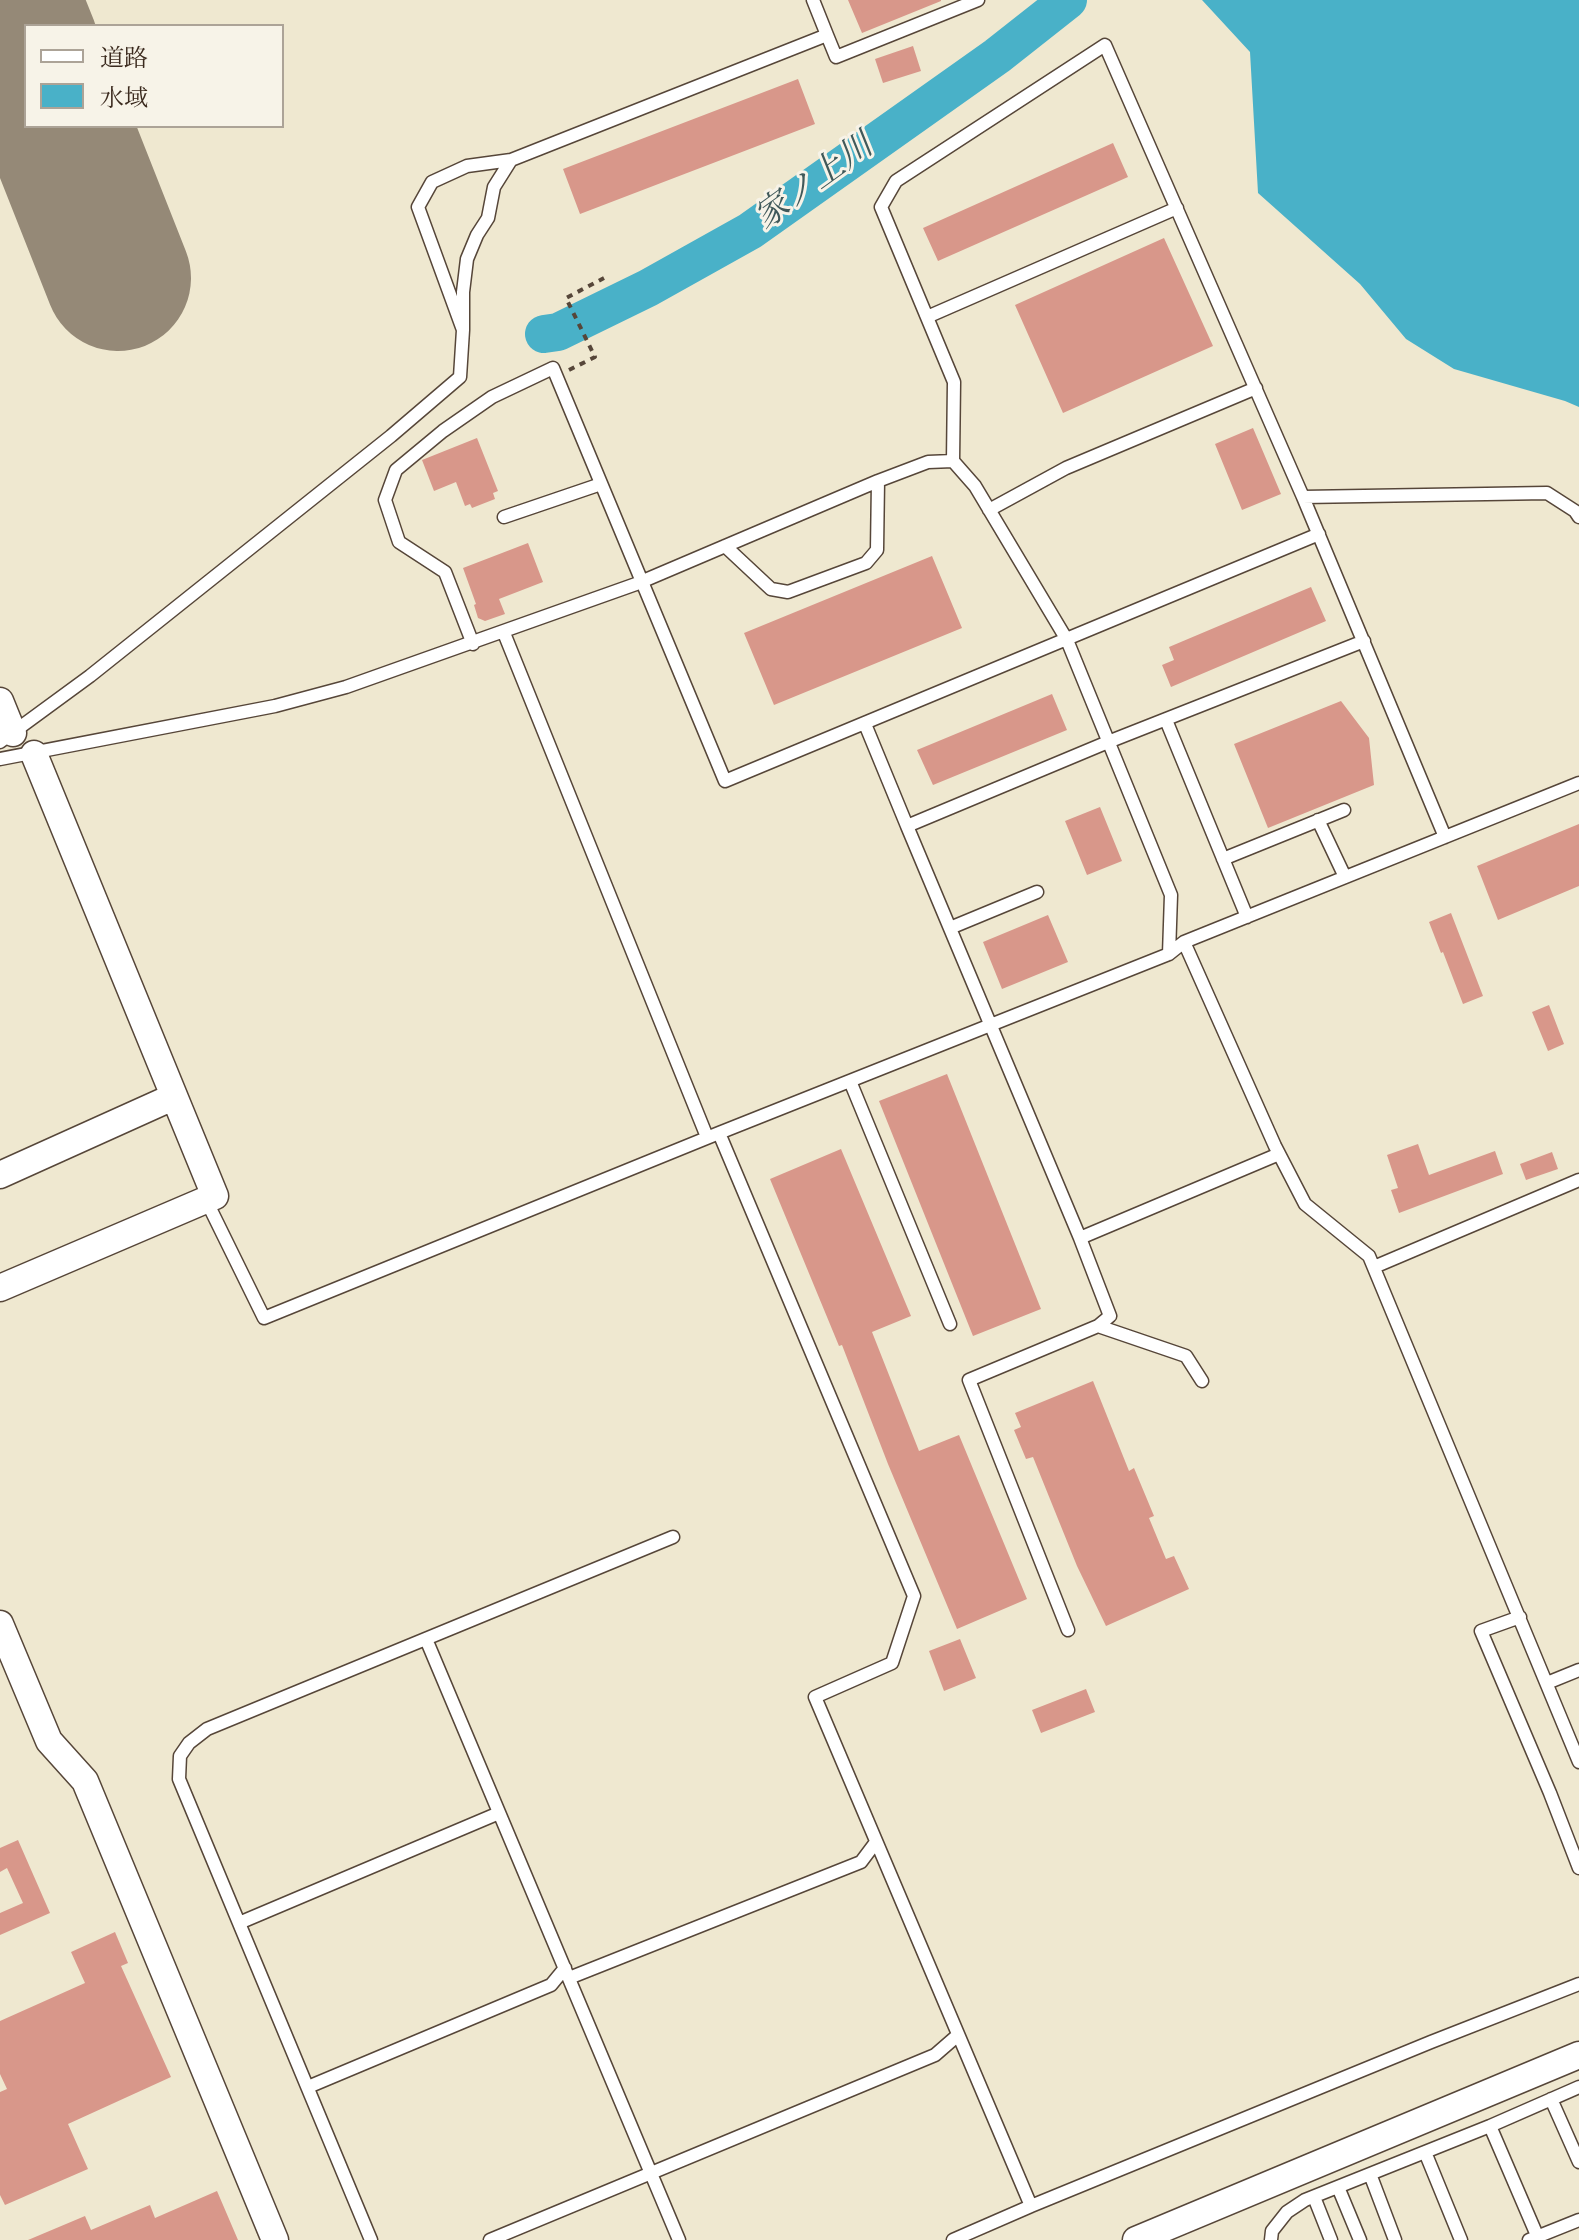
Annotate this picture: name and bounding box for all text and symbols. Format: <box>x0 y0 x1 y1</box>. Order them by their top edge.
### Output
legend <box>24 24 284 128</box>
text: 道路 <box>100 44 148 74</box>
text: 水域 <box>100 84 148 114</box>
water label: 家ノ上川 <box>748 127 882 239</box>

